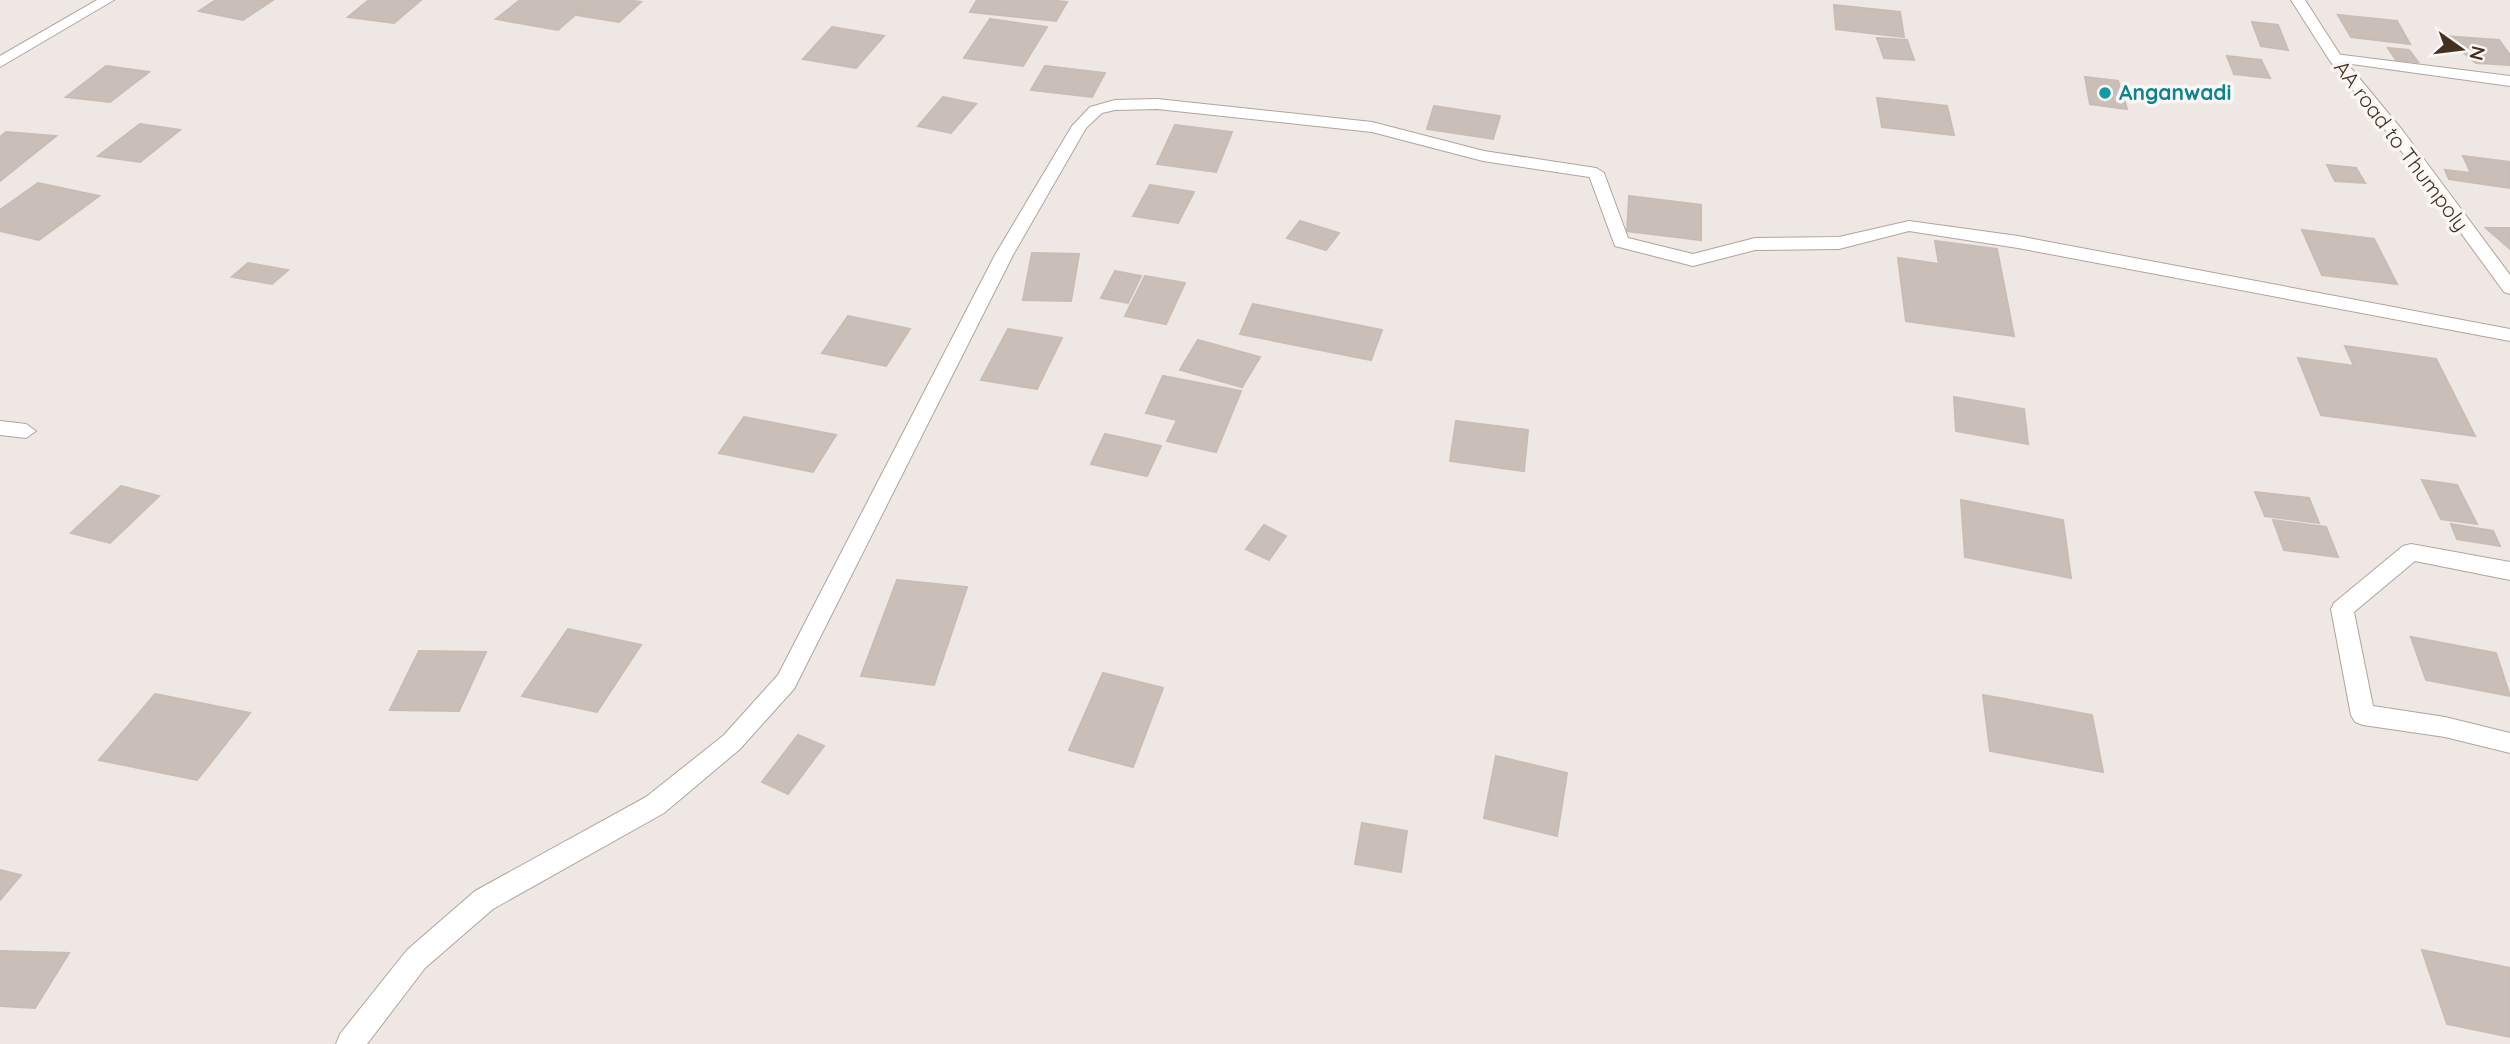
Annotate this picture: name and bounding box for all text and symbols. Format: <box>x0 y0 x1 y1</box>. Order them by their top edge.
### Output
north arrow <box>2426 14 2496 84</box>
text: N <box>2464 43 2491 63</box>
street label: AA road to Thumpoly <box>2329 55 2475 236</box>
place label: Anganwadi <box>2119 79 2231 105</box>
marker: Anganwadi <box>2097 85 2113 101</box>

